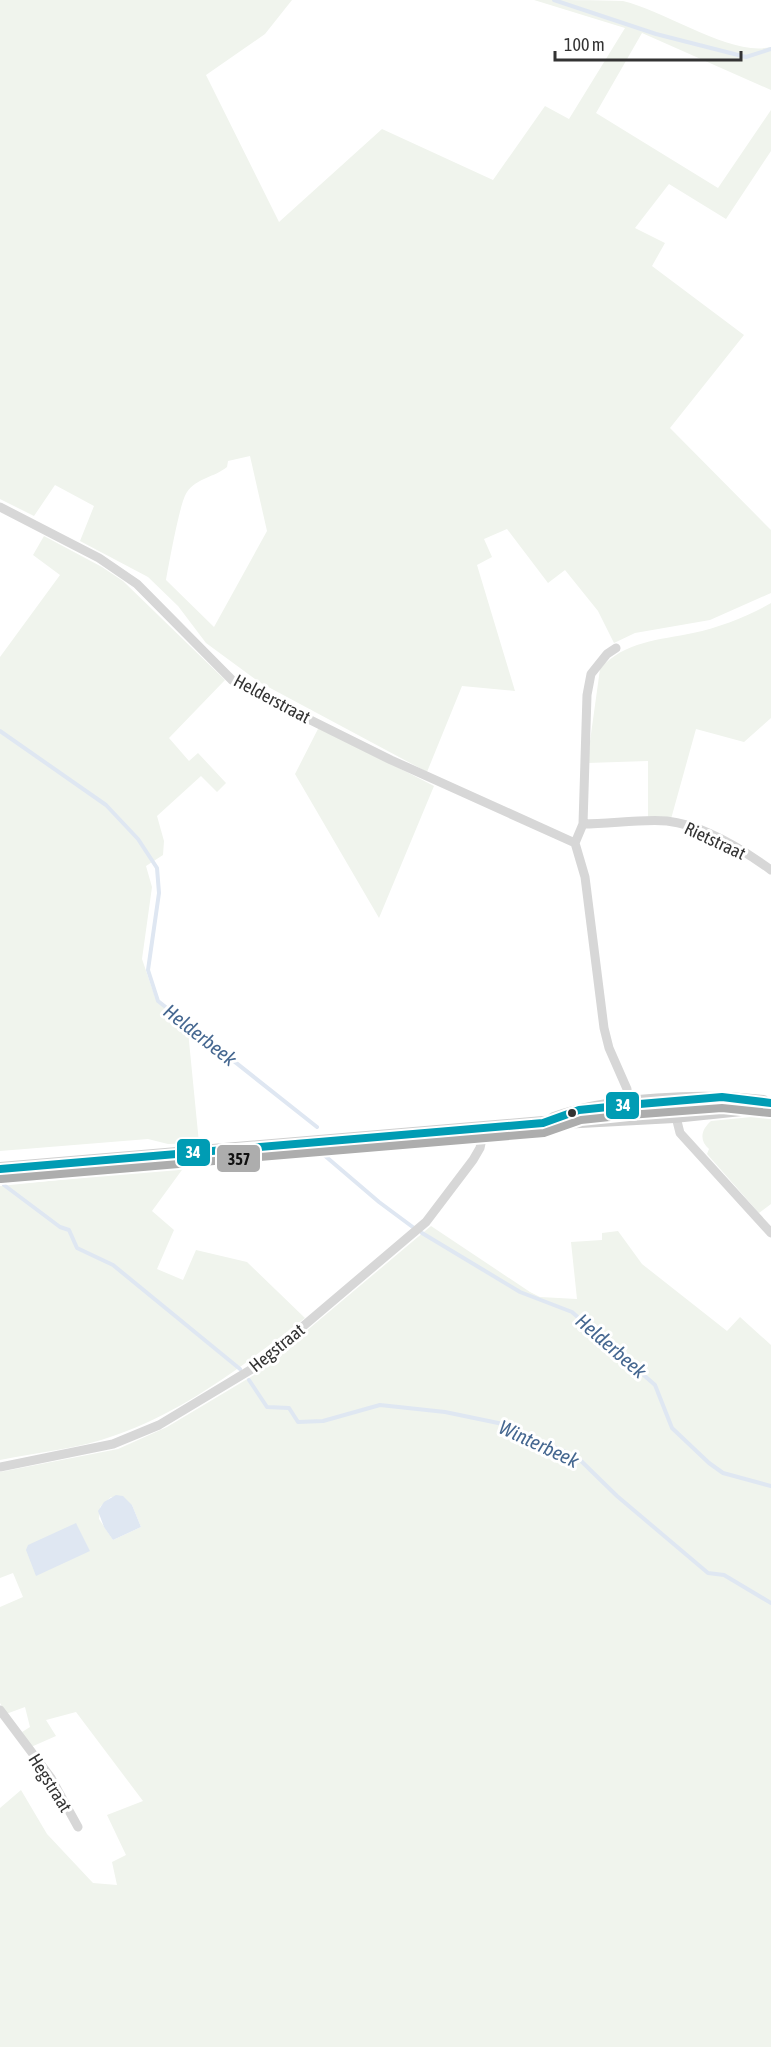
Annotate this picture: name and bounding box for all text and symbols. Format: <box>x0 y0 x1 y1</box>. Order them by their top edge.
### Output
scale bar <box>555 24 741 62</box>
text: 100 m <box>564 34 605 55</box>
street label: Helderstraat <box>230 670 314 727</box>
street label: Rietstraat <box>681 817 749 864</box>
water label: Helderbeek <box>159 999 242 1070</box>
line badge: 34 <box>605 1091 640 1120</box>
text: 34 <box>615 1096 631 1114</box>
unlabelled marker <box>566 1107 578 1119</box>
line badge: 34 <box>176 1138 211 1167</box>
text: 34 <box>185 1143 201 1161</box>
line badge: 357 <box>216 1144 261 1173</box>
text: 357 <box>228 1150 250 1168</box>
water label: Helderbeek <box>571 1309 652 1383</box>
street label: Hegstraat <box>245 1319 308 1376</box>
water label: Winterbeek <box>496 1415 583 1472</box>
street label: Hegstraat <box>24 1750 76 1816</box>

